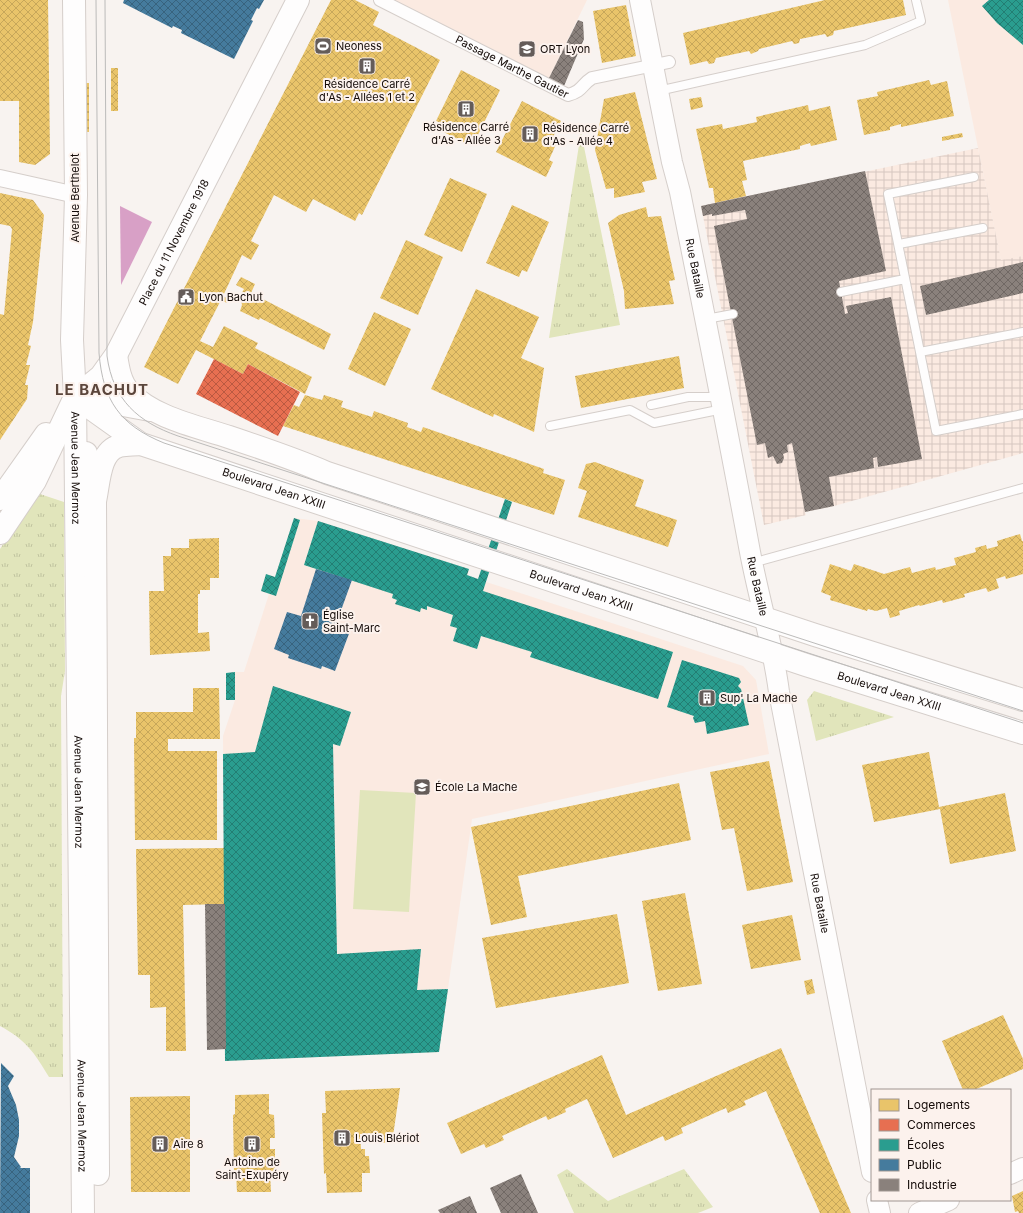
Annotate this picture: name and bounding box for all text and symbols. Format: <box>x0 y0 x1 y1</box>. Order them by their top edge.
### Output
street label: Passage Marthe Gautier <box>453 32 571 101</box>
sports icon: Neoness <box>313 36 333 56</box>
place label: Neoness <box>336 39 382 53</box>
school or university icon: ORT Lyon <box>517 39 537 59</box>
place label: ORT Lyon <box>540 42 590 56</box>
building icon: Résidence Carré d'As - Allées 1 et 2 <box>357 56 377 76</box>
place label: Résidence Carré d'As - Allées 1 et 2 <box>319 77 415 104</box>
building icon: Résidence Carré d'As - Allée 3 <box>456 99 476 119</box>
place label: Résidence Carré d'As - Allée 3 <box>423 120 509 147</box>
place label: Résidence Carré d'As - Allée 4 <box>543 121 629 148</box>
building icon: Résidence Carré d'As - Allée 4 <box>520 124 540 144</box>
street label: Avenue Berthelot <box>68 153 82 243</box>
street label: Place du 11 Novembre 1918 <box>136 177 212 308</box>
street label: Rue Bataille <box>682 237 708 300</box>
public building icon: Lyon Bachut <box>176 287 196 307</box>
place label: Lyon Bachut <box>199 290 263 304</box>
district label: LE BACHUT <box>55 380 149 399</box>
street label: Avenue Jean Mermoz <box>68 411 83 525</box>
street label: Boulevard Jean XXIII <box>220 464 327 512</box>
street label: Rue Bataille <box>744 555 771 618</box>
street label: Boulevard Jean XXIII <box>528 567 635 614</box>
place label: Église Saint-Marc <box>323 608 380 635</box>
church icon: Église Saint-Marc <box>300 611 320 631</box>
street label: Boulevard Jean XXIII <box>836 668 943 714</box>
building icon: Sup' La Mache <box>697 688 717 708</box>
place label: Sup' La Mache <box>720 691 797 705</box>
street label: Avenue Jean Mermoz <box>71 735 86 849</box>
school or university icon: École La Mache <box>412 777 432 797</box>
place label: École La Mache <box>435 780 517 794</box>
street label: Rue Bataille <box>807 872 833 934</box>
street label: Avenue Jean Mermoz <box>74 1059 90 1172</box>
legend <box>871 1089 1011 1201</box>
text: Logements <box>907 1097 970 1112</box>
text: Commerces <box>907 1117 975 1132</box>
building icon: Louis Blériot <box>332 1128 352 1148</box>
place label: Louis Blériot <box>355 1131 420 1145</box>
building icon: Aire 8 <box>150 1134 170 1154</box>
building icon: Antoine de Saint-Exupéry <box>242 1134 262 1154</box>
place label: Aire 8 <box>173 1137 204 1151</box>
text: Écoles <box>907 1137 945 1152</box>
place label: Antoine de Saint-Exupéry <box>215 1155 289 1182</box>
text: Public <box>907 1157 942 1172</box>
text: Industrie <box>907 1177 957 1192</box>

